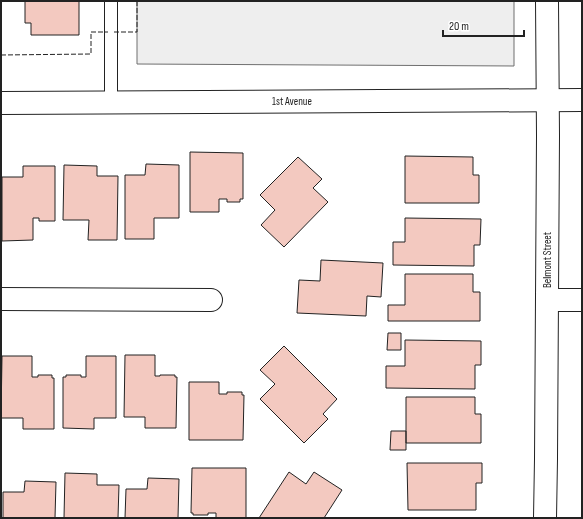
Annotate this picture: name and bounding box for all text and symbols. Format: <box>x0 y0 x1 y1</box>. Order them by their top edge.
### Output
scale bar <box>443 12 524 38</box>
text: 20 m <box>449 19 469 34</box>
street label: 1st Avenue <box>272 95 312 108</box>
street label: Belmont Street <box>541 231 554 288</box>

